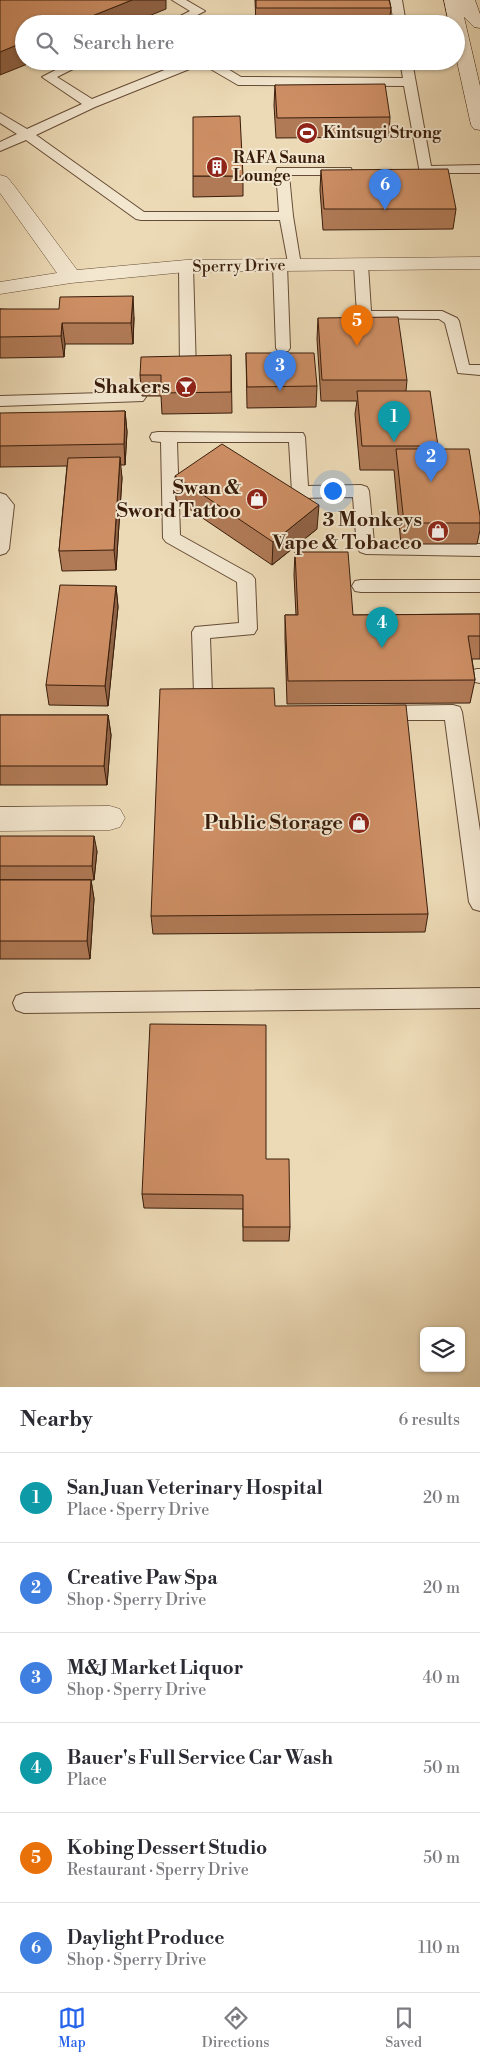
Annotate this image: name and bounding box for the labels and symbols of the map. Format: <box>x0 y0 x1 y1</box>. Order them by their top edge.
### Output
sports icon: Kintsugi Strong <box>295 121 319 145</box>
place label: Kintsugi Strong <box>323 123 442 143</box>
place label: RAFA Sauna Lounge <box>233 148 326 186</box>
building icon: RAFA Sauna Lounge <box>205 155 229 179</box>
pin: 6 <box>369 169 401 210</box>
street label: Sperry Drive <box>192 255 286 277</box>
pin: 5 <box>341 305 373 346</box>
pin: 3 <box>264 350 296 391</box>
place label: Shakers <box>94 375 170 400</box>
bar icon: Shakers <box>174 375 198 399</box>
pin: 1 <box>378 401 410 442</box>
pin: 2 <box>415 441 447 482</box>
place label: Swan & Sword Tattoo <box>117 476 241 524</box>
your location <box>320 478 346 504</box>
shop icon: Swan & Sword Tattoo <box>245 487 269 511</box>
place label: 3 Monkeys Vape & Tobacco <box>271 508 422 556</box>
shop icon: 3 Monkeys Vape & Tobacco <box>426 519 450 543</box>
pin: 4 <box>366 607 398 648</box>
place label: Public Storage <box>204 811 343 836</box>
shop icon: Public Storage <box>347 811 371 835</box>

